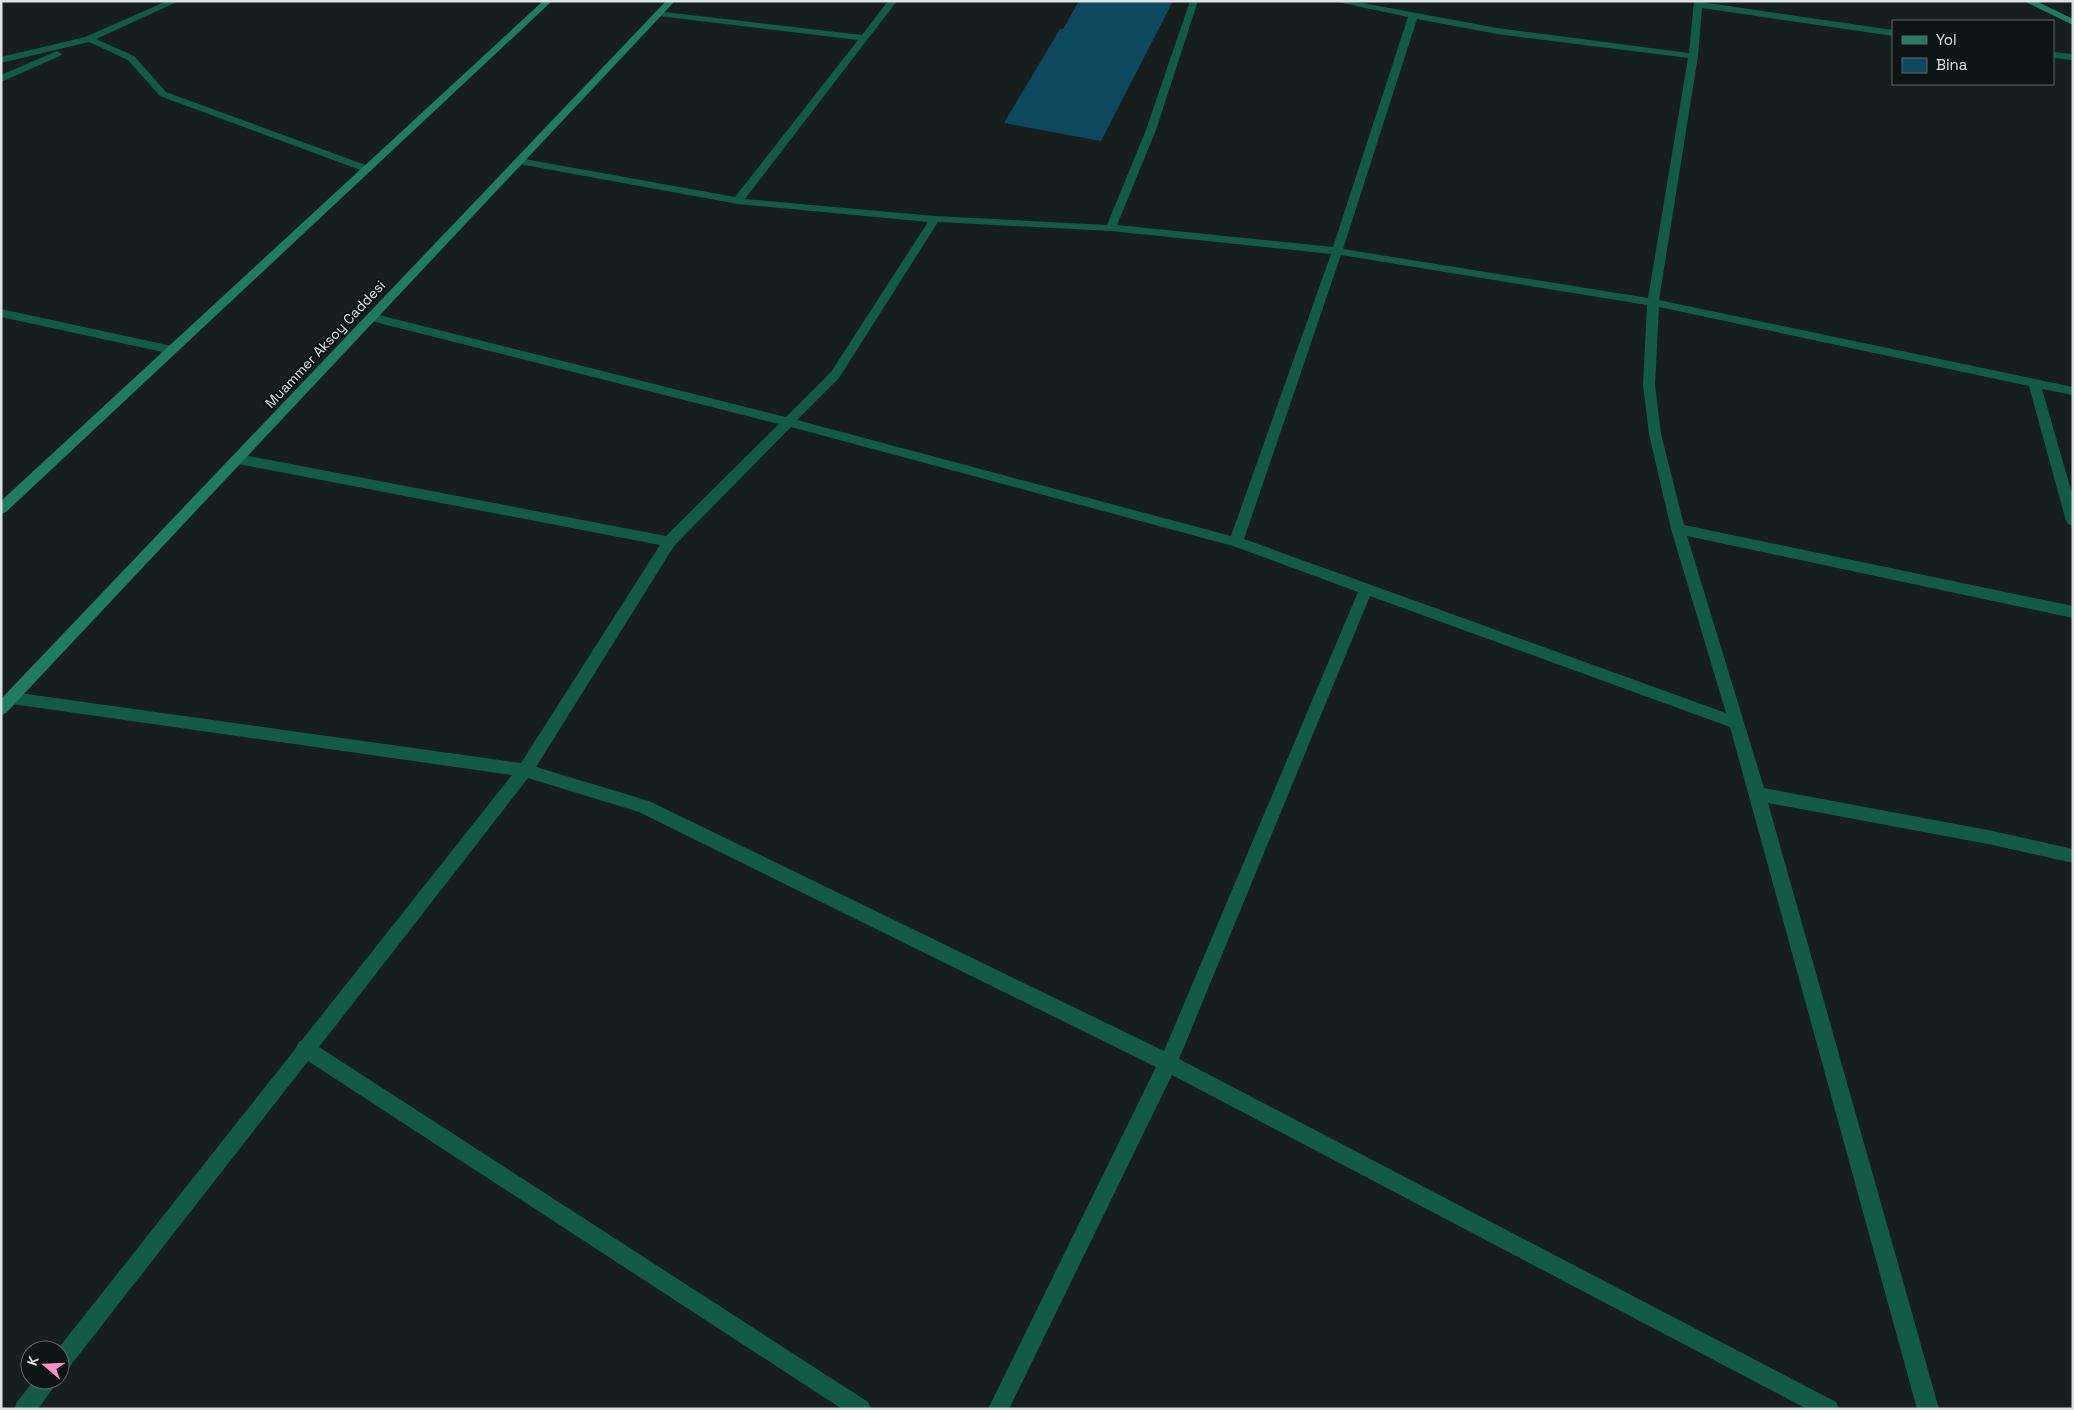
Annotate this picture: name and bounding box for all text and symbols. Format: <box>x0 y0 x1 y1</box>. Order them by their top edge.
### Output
legend <box>1892 20 2054 85</box>
text: Yol <box>1936 30 1957 49</box>
text: Bina <box>1936 55 1968 74</box>
street label: Muammer Aksoy Caddesi <box>261 276 389 412</box>
north arrow <box>20 1340 70 1390</box>
text: K <box>23 1353 43 1368</box>

